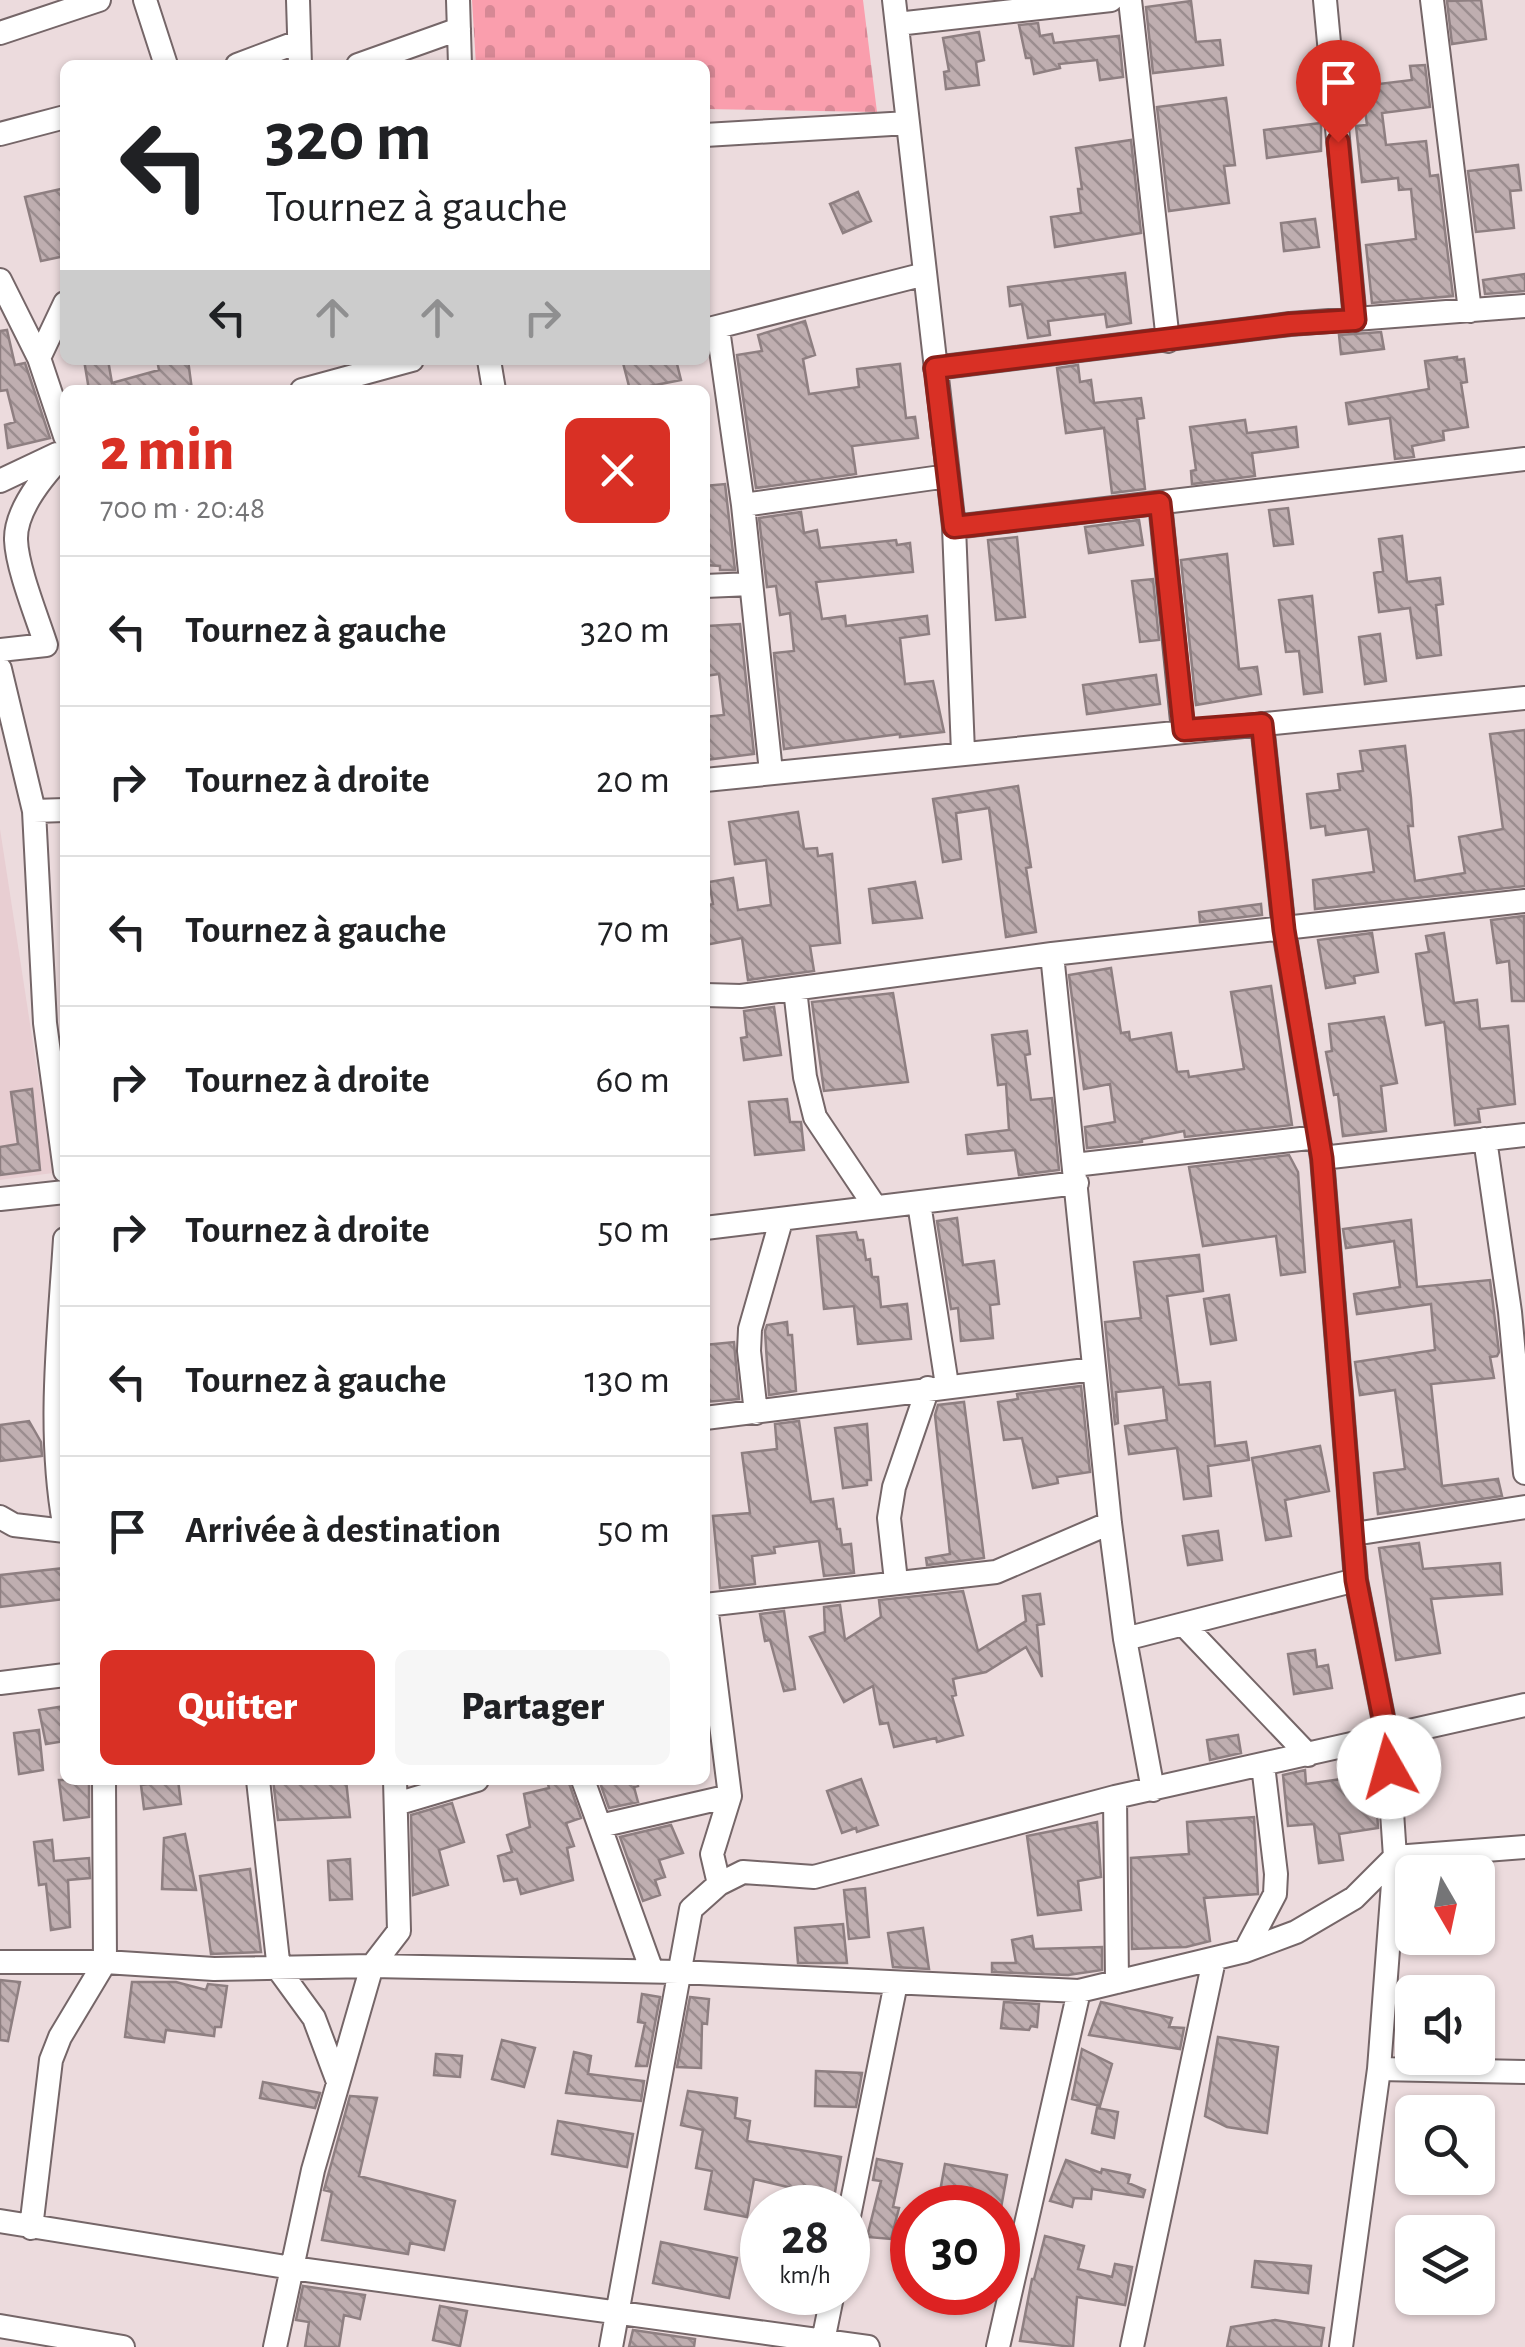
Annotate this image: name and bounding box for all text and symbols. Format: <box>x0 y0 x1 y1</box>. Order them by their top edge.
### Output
pin <box>1296 40 1381 143</box>
icon: arrive <box>1311 55 1366 110</box>
icon: left <box>100 100 230 230</box>
text: 320 m <box>265 103 432 173</box>
text: Tournez à gauche <box>265 185 568 230</box>
icon: left <box>200 290 255 345</box>
icon: ahead <box>305 290 360 345</box>
icon: ahead <box>410 290 465 345</box>
icon: right <box>515 290 570 345</box>
button: close <box>565 418 670 523</box>
text: 2 min <box>100 421 234 481</box>
text: 700 m · 20:48 <box>100 492 265 524</box>
icon: left <box>100 604 155 659</box>
text: Tournez à gauche <box>185 612 447 650</box>
text: 320 m <box>580 612 670 650</box>
icon: right <box>100 754 155 809</box>
text: Tournez à droite <box>185 762 430 800</box>
text: 20 m <box>596 762 670 800</box>
icon: left <box>100 904 155 959</box>
text: Tournez à gauche <box>185 912 447 950</box>
text: 70 m <box>597 912 670 950</box>
icon: right <box>100 1054 155 1109</box>
text: Tournez à droite <box>185 1062 430 1100</box>
text: 60 m <box>595 1062 670 1100</box>
icon: right <box>100 1204 155 1259</box>
text: Tournez à droite <box>185 1212 430 1250</box>
text: 50 m <box>597 1212 670 1250</box>
icon: left <box>100 1354 155 1409</box>
text: Tournez à gauche <box>185 1362 447 1400</box>
text: 130 m <box>585 1362 670 1400</box>
icon: arrive <box>100 1504 155 1559</box>
text: Arrivée à destination <box>185 1512 501 1550</box>
text: 50 m <box>597 1512 670 1550</box>
button: Quitter <box>100 1650 375 1765</box>
button: Partager <box>395 1650 670 1765</box>
position arrow <box>1337 1715 1441 1819</box>
north arrow <box>1395 1855 1495 1955</box>
map controls <box>1395 1855 1495 2315</box>
button: sound <box>1395 1975 1495 2075</box>
button: search <box>1395 2095 1495 2195</box>
speed limit sign: 30 <box>890 2185 1020 2315</box>
text: 28 <box>781 2213 829 2263</box>
button: layers <box>1395 2215 1495 2315</box>
text: km/h <box>779 2263 831 2288</box>

